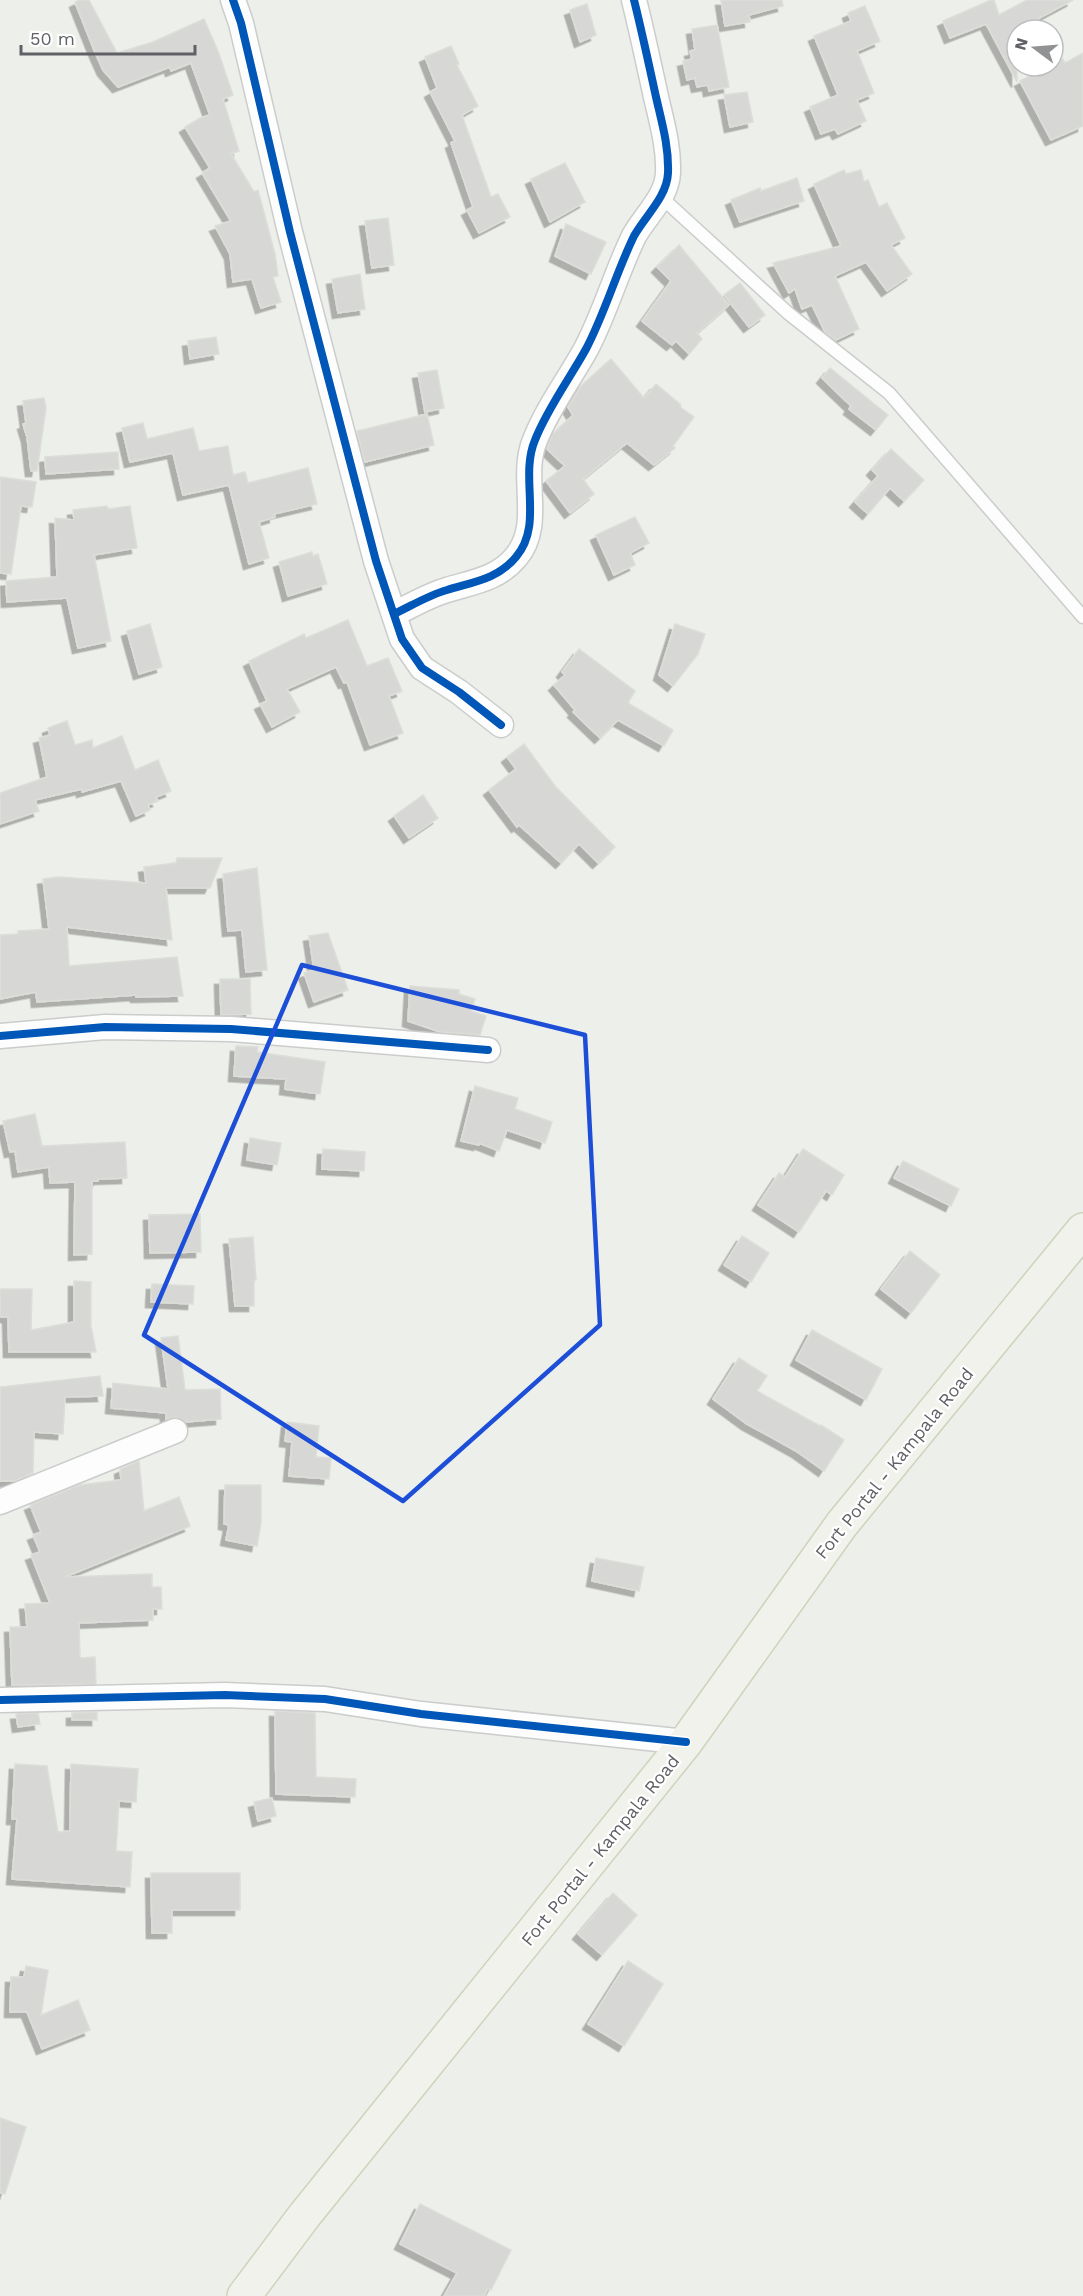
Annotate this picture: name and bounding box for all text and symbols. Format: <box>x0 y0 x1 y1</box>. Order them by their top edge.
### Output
scale bar <box>21 18 195 56</box>
north arrow <box>1005 18 1065 78</box>
text: 50 m <box>30 28 75 49</box>
text: N <box>1010 36 1032 52</box>
street label: Fort Portal - Kampala Road <box>810 1363 978 1563</box>
street label: Fort Portal - Kampala Road <box>516 1750 684 1950</box>

